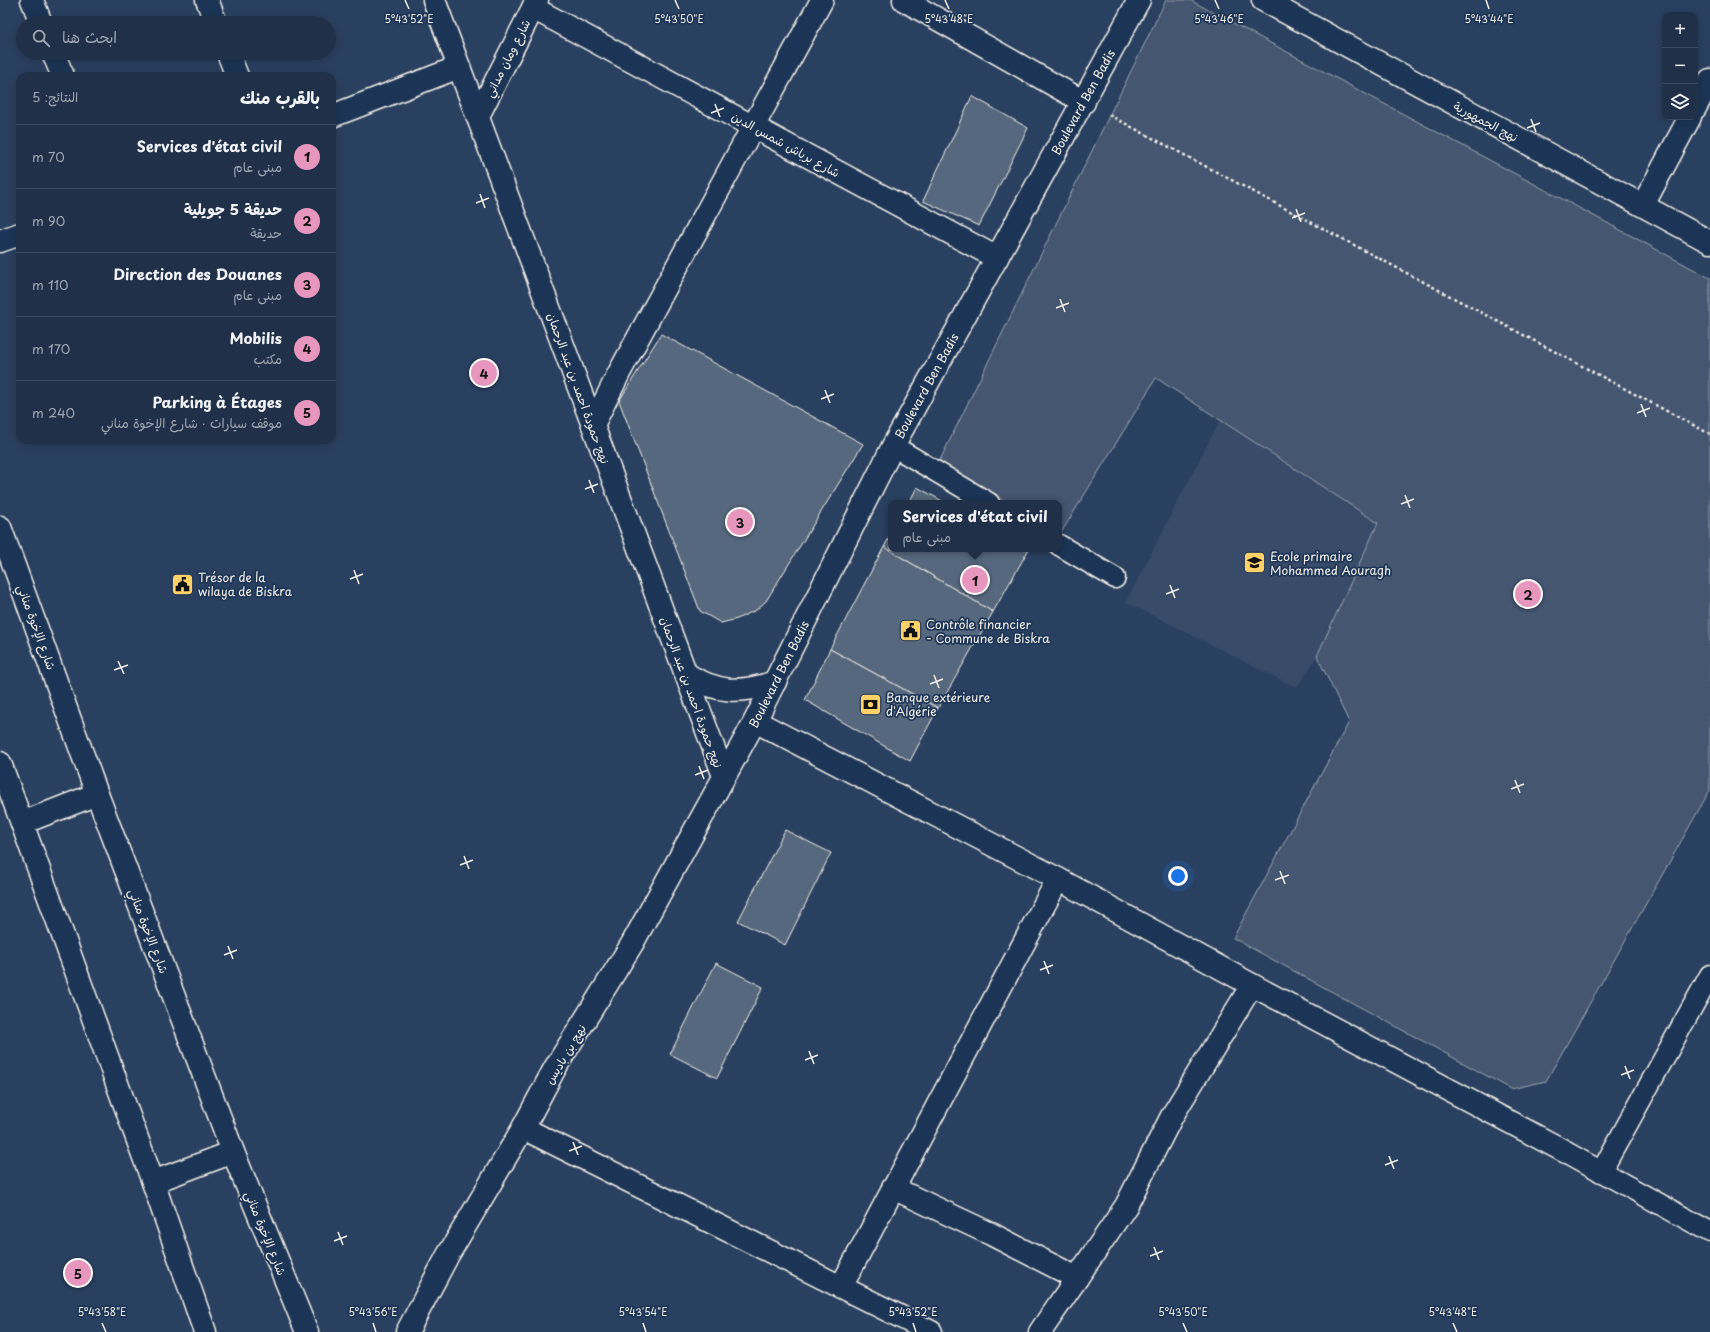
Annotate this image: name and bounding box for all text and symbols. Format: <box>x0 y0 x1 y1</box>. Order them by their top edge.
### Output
text: 5°43'52"E <box>384 11 434 26</box>
text: 5°43'50"E <box>654 11 704 26</box>
text: 5°43'48"E <box>925 11 973 26</box>
text: 5°43'46"E <box>1194 11 1244 26</box>
text: 5°43'44"E <box>1464 11 1514 26</box>
map controls <box>1662 12 1698 120</box>
button: + <box>1662 12 1698 48</box>
search box <box>16 16 336 60</box>
street label: شارع ومان مداني <box>480 16 537 101</box>
text: ابحث هنا <box>62 25 117 48</box>
icon: search <box>30 27 52 49</box>
street label: Boulevard Ben Badis <box>1046 45 1119 158</box>
button: − <box>1662 48 1698 84</box>
text: بالقرب منك <box>240 84 320 110</box>
button: layers <box>1662 84 1698 120</box>
text: النتائج: 5 <box>32 87 78 106</box>
street label: نهج الجمهورية <box>1450 96 1522 147</box>
street label: شارع برباش شمس الدين <box>728 107 844 182</box>
text: Services d'état civil <box>137 134 282 157</box>
text: 70 m <box>32 147 65 166</box>
text: 1 <box>304 147 310 166</box>
text: مبنى عام <box>233 157 282 176</box>
text: حديقة 5 جويلية <box>184 197 282 220</box>
text: 90 m <box>32 211 65 230</box>
text: 2 <box>302 211 312 230</box>
text: حديقة <box>250 223 282 242</box>
text: Direction des Douanes <box>114 262 282 285</box>
text: 110 m <box>32 275 68 294</box>
text: 3 <box>303 275 311 294</box>
text: مبنى عام <box>233 285 282 304</box>
street label: نهج حمودة احمد بن عبد الرحمان <box>542 310 615 466</box>
text: Mobilis <box>230 326 282 349</box>
street label: Boulevard Ben Badis <box>890 329 963 442</box>
text: 170 m <box>32 339 70 358</box>
text: 4 <box>303 339 311 358</box>
text: مكتب <box>254 349 282 368</box>
pin: 4 <box>471 358 497 388</box>
text: Parking à Étages <box>153 390 282 413</box>
text: 240 m <box>32 403 75 422</box>
text: 5 <box>303 403 311 422</box>
text: موقف سيارات · شارع الإخوة مناني <box>101 413 282 432</box>
popup <box>888 500 1062 552</box>
text: Services d'état civil <box>902 504 1048 527</box>
pin: 3 <box>727 507 753 537</box>
text: مبنى عام <box>902 527 951 546</box>
place label: Ecole primaire Mohammed Aouragh <box>1270 547 1391 579</box>
school or university icon: Ecole primaire Mohammed Aouragh <box>1241 550 1267 576</box>
pin: 1 <box>962 565 988 595</box>
place label: Trésor de la wilaya de Biskra <box>198 568 293 600</box>
public building icon: Trésor de la wilaya de Biskra <box>169 571 195 597</box>
pin: 2 <box>1515 579 1541 609</box>
street label: شارع الإخوة مناني <box>10 582 61 673</box>
street label: نهج حمودة احمد بن عبد الرحمان <box>655 614 728 770</box>
place label: Contrôle financier - Commune de Biskra <box>926 615 1050 647</box>
street label: Boulevard Ben Badis <box>744 617 813 731</box>
public building icon: Contrôle financier - Commune de Biskra <box>898 618 924 644</box>
place label: Banque extérieure d'Algérie <box>886 688 991 720</box>
bank icon: Banque extérieure d'Algérie <box>858 691 884 717</box>
your location <box>1168 866 1188 886</box>
street label: شارع الإخوة مناني <box>122 886 173 977</box>
street label: نهج بن باديس <box>540 1021 591 1088</box>
street label: شارع الإخوة مناني <box>238 1188 291 1279</box>
pin: 5 <box>65 1258 91 1288</box>
text: 5°43'58"E <box>78 1304 126 1319</box>
text: 5°43'56"E <box>348 1304 398 1319</box>
text: 5°43'54"E <box>619 1304 667 1319</box>
text: 5°43'52"E <box>888 1304 938 1319</box>
text: 5°43'50"E <box>1158 1304 1208 1319</box>
text: 5°43'48"E <box>1429 1304 1477 1319</box>

